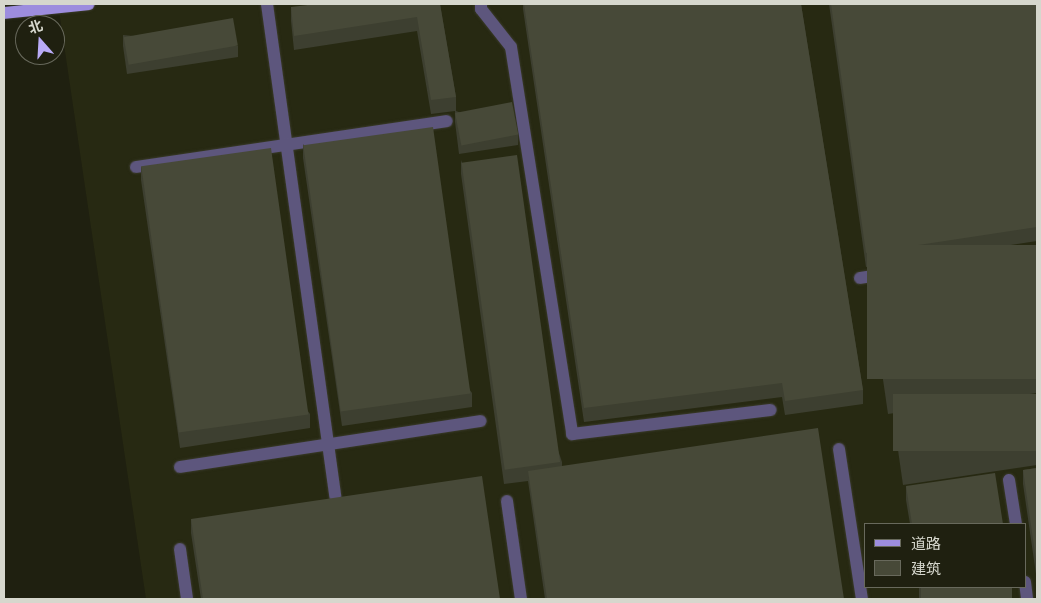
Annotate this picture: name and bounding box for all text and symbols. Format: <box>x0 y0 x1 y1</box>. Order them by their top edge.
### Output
north arrow <box>15 15 65 65</box>
text: 北 <box>26 16 45 38</box>
legend <box>864 523 1026 588</box>
text: 道路 <box>911 534 941 553</box>
text: 建筑 <box>911 559 941 578</box>

